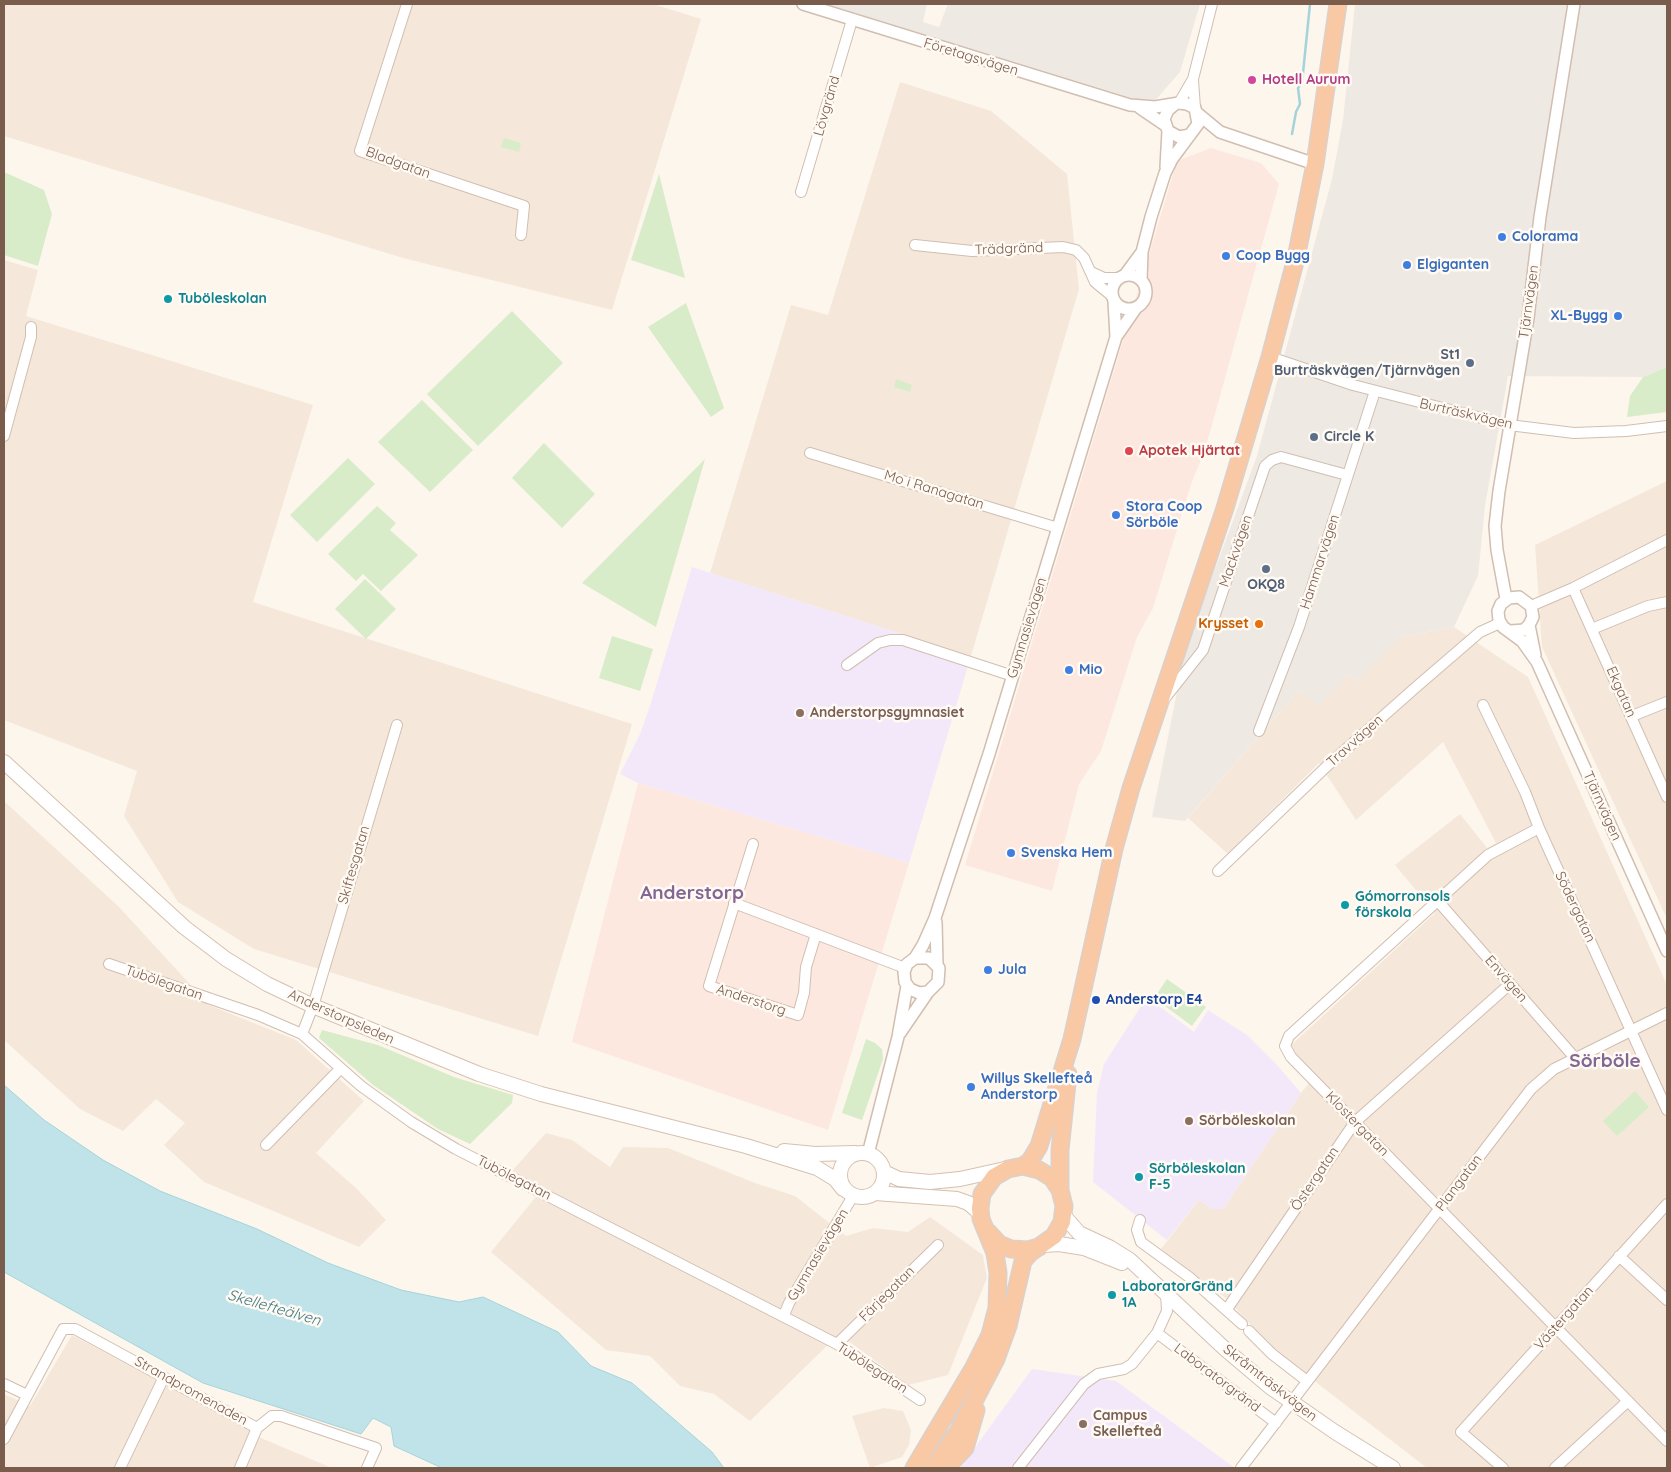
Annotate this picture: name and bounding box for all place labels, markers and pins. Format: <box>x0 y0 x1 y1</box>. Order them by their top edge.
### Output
place label: Hotell Aurum <box>1262 72 1350 88</box>
marker: Hotell Aurum <box>1246 74 1258 86</box>
place label: Colorama <box>1512 229 1578 245</box>
marker: Colorama <box>1496 231 1508 243</box>
place label: Coop Bygg <box>1236 248 1310 264</box>
marker: Coop Bygg <box>1220 250 1232 262</box>
place label: Elgiganten <box>1417 257 1489 273</box>
marker: Elgiganten <box>1401 259 1413 271</box>
place label: Tuböleskolan <box>178 291 267 307</box>
marker: Tuböleskolan <box>162 293 174 305</box>
place label: XL-Bygg <box>1550 308 1608 324</box>
marker: XL-Bygg <box>1612 310 1624 322</box>
place label: St1 Burträskvägen/Tjärnvägen <box>1274 347 1460 380</box>
marker: St1 Burträskvägen/Tjärnvägen <box>1464 357 1476 369</box>
place label: Circle K <box>1324 429 1374 445</box>
marker: Circle K <box>1308 431 1320 443</box>
place label: Apotek Hjärtat <box>1139 443 1240 459</box>
marker: Apotek Hjärtat <box>1123 445 1135 457</box>
place label: Stora Coop Sörböle <box>1126 499 1202 532</box>
marker: Stora Coop Sörböle <box>1110 509 1122 521</box>
marker: OKQ8 <box>1260 563 1272 575</box>
place label: OKQ8 <box>1247 577 1285 593</box>
place label: Krysset <box>1198 616 1249 632</box>
marker: Krysset <box>1253 618 1265 630</box>
place label: Mio <box>1079 662 1103 678</box>
marker: Mio <box>1063 664 1075 676</box>
place label: Anderstorpsgymnasiet <box>810 705 964 721</box>
marker: Anderstorpsgymnasiet <box>794 707 806 719</box>
place label: Svenska Hem <box>1021 845 1112 861</box>
marker: Svenska Hem <box>1005 847 1017 859</box>
place label: Gómorronsols förskola <box>1355 889 1450 922</box>
marker: Gómorronsols förskola <box>1339 899 1351 911</box>
place label: Jula <box>998 962 1027 978</box>
marker: Jula <box>982 964 994 976</box>
place label: Anderstorp E4 <box>1106 992 1203 1008</box>
marker: Anderstorp E4 <box>1090 994 1102 1006</box>
place label: Willys Skellefteå Anderstorp <box>981 1071 1092 1104</box>
marker: Willys Skellefteå Anderstorp <box>965 1081 977 1093</box>
place label: Sörböleskolan <box>1199 1113 1296 1129</box>
marker: Sörböleskolan <box>1183 1115 1195 1127</box>
place label: Sörböleskolan F-5 <box>1149 1161 1246 1194</box>
marker: Sörböleskolan F-5 <box>1133 1171 1145 1183</box>
place label: LaboratorGränd 1A <box>1122 1279 1233 1311</box>
marker: LaboratorGränd 1A <box>1106 1289 1118 1301</box>
place label: Campus Skellefteå <box>1093 1408 1162 1440</box>
marker: Campus Skellefteå <box>1077 1418 1089 1430</box>

